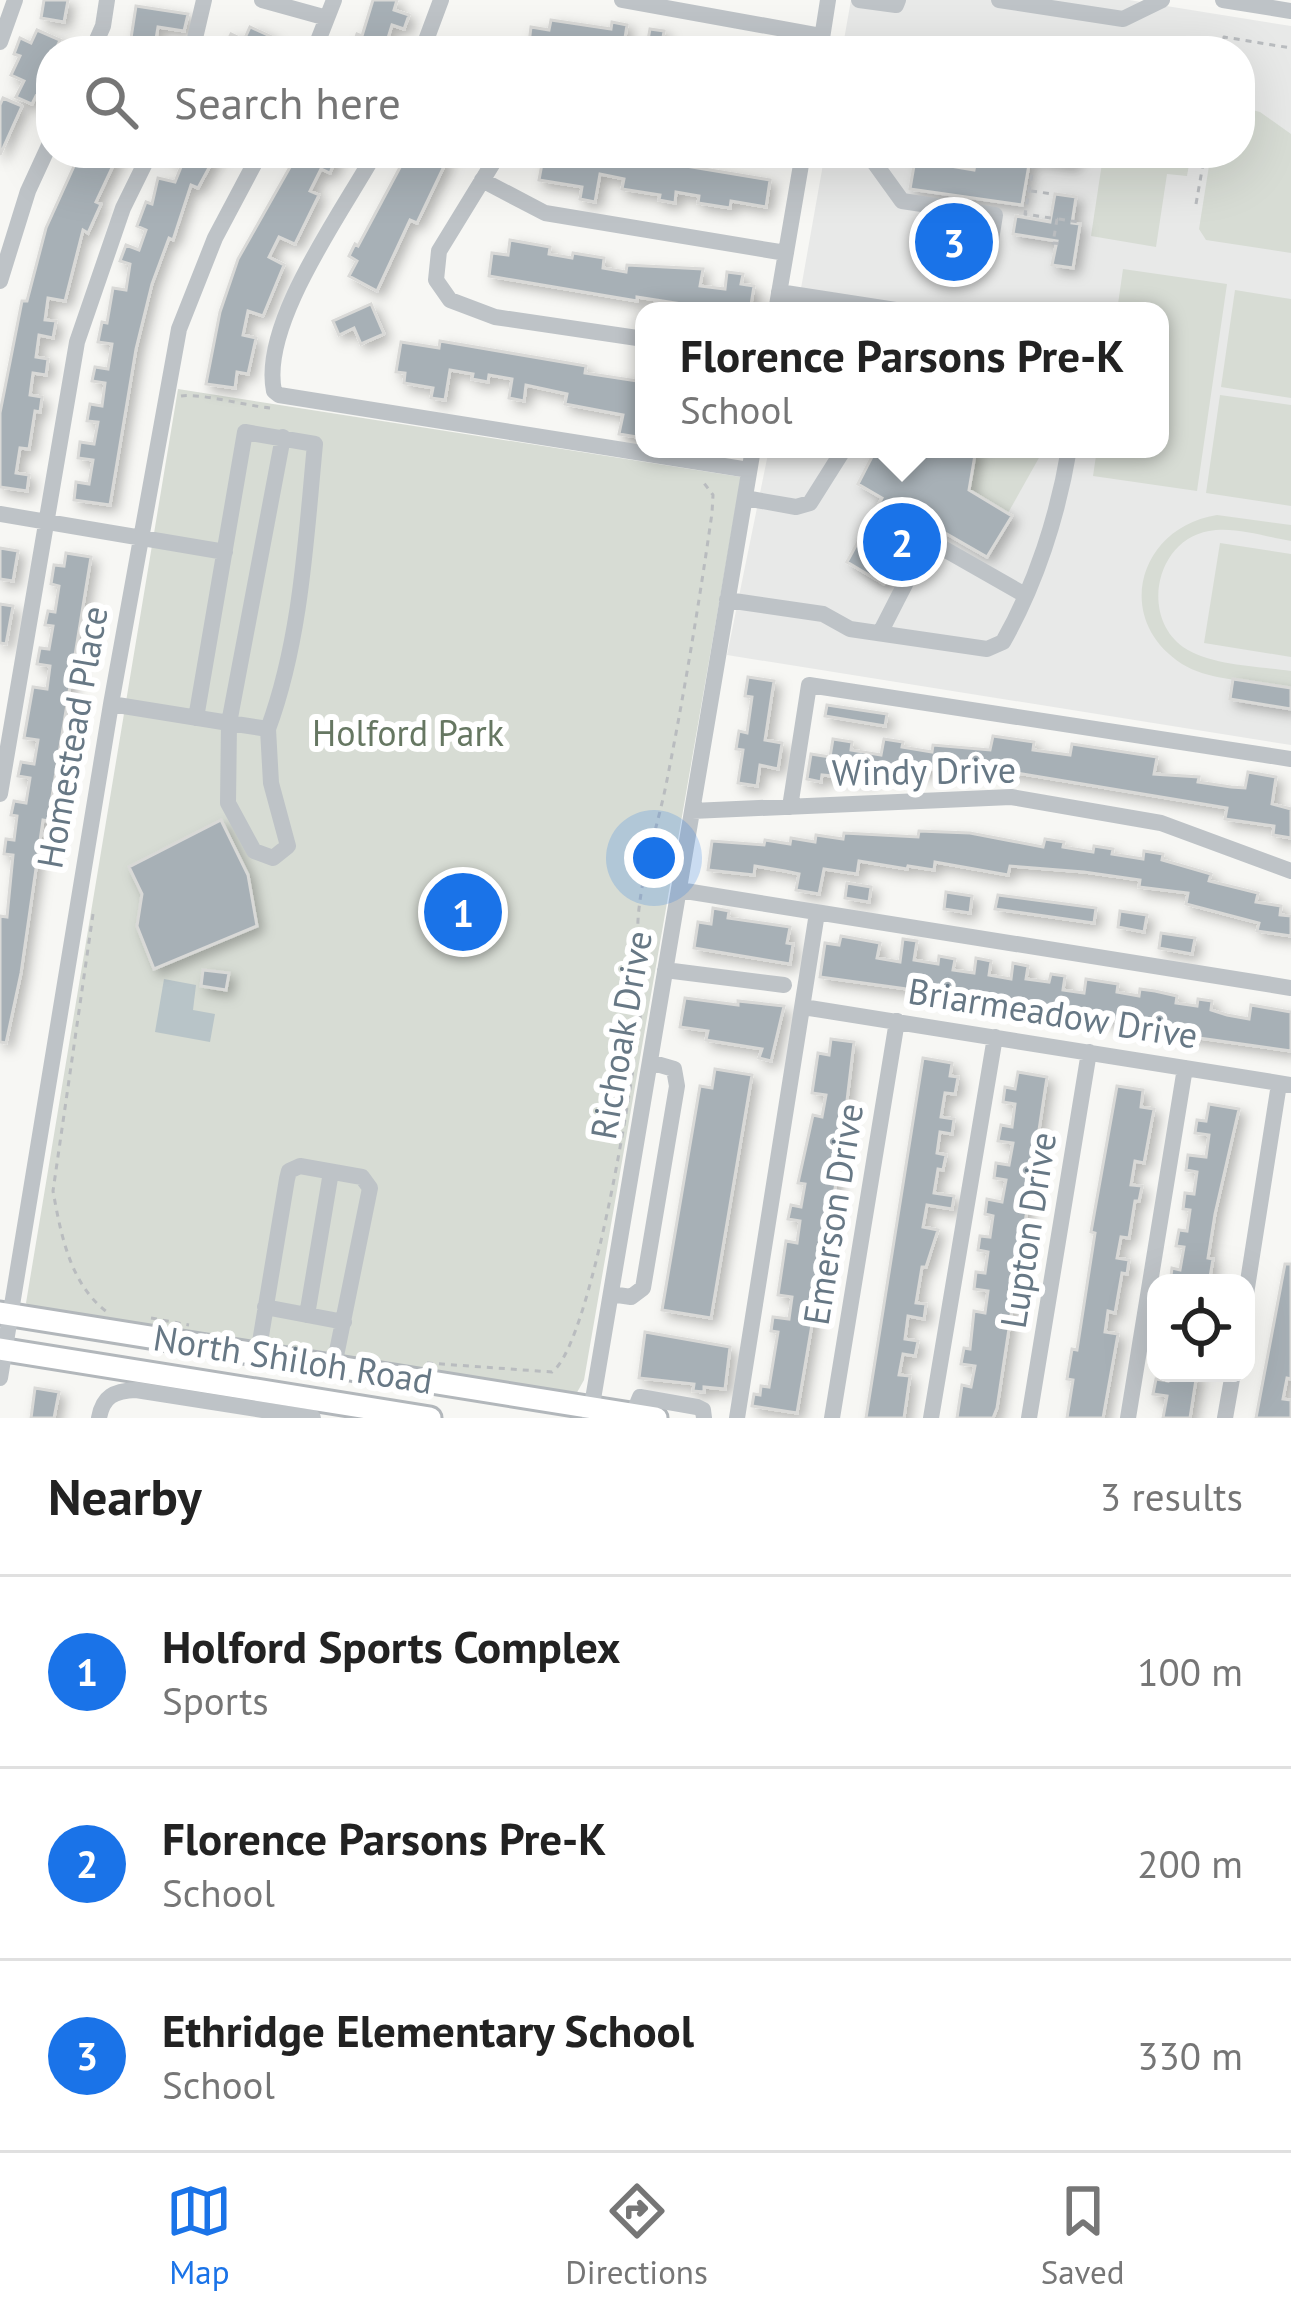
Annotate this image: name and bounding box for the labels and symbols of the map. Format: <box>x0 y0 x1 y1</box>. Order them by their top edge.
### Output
pin: 3 <box>915 197 993 287</box>
pin: 2 <box>863 497 941 587</box>
street label: Homestead Place <box>25 602 118 872</box>
park label: Holford Park <box>312 709 504 756</box>
street label: Windy Drive <box>831 745 1017 796</box>
your location <box>624 828 684 888</box>
pin: 1 <box>424 867 502 957</box>
street label: Richoak Drive <box>579 927 662 1143</box>
street label: Briarmeadow Drive <box>905 966 1201 1059</box>
street label: Emerson Drive <box>792 1100 873 1328</box>
street label: Lupton Drive <box>989 1129 1066 1331</box>
street label: North Shiloh Road <box>150 1313 436 1404</box>

